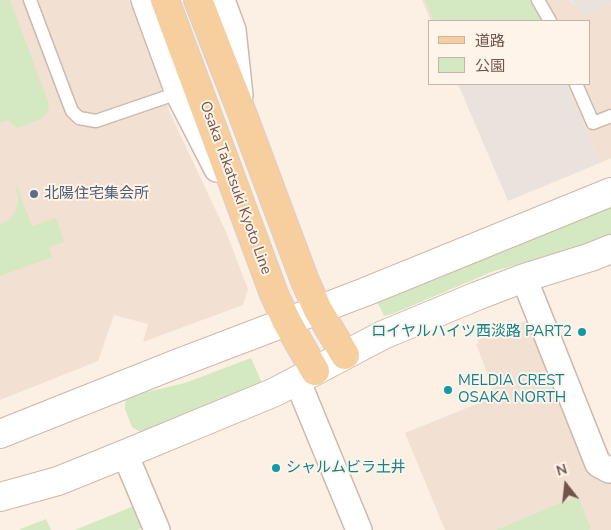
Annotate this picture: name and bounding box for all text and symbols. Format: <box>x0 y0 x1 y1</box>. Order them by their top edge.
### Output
legend <box>428 20 591 85</box>
text: 道路 <box>475 31 505 51</box>
text: 公園 <box>475 56 505 76</box>
street label: Osaka Takatsuki Kyoto Line <box>195 99 275 277</box>
place label: 北陽住宅集会所 <box>44 185 149 203</box>
marker: 北陽住宅集会所 <box>28 188 40 200</box>
place label: ロイヤルハイツ西淡路 PART2 <box>371 323 572 341</box>
marker: ロイヤルハイツ西淡路 PART2 <box>576 326 588 338</box>
place label: MELDIA CREST OSAKA NORTH <box>458 372 566 407</box>
marker: MELDIA CREST OSAKA NORTH <box>442 384 454 396</box>
place label: シャルムビラ土井 <box>286 459 406 477</box>
north arrow <box>541 460 591 510</box>
text: N <box>554 460 569 481</box>
marker: シャルムビラ土井 <box>270 462 282 474</box>

